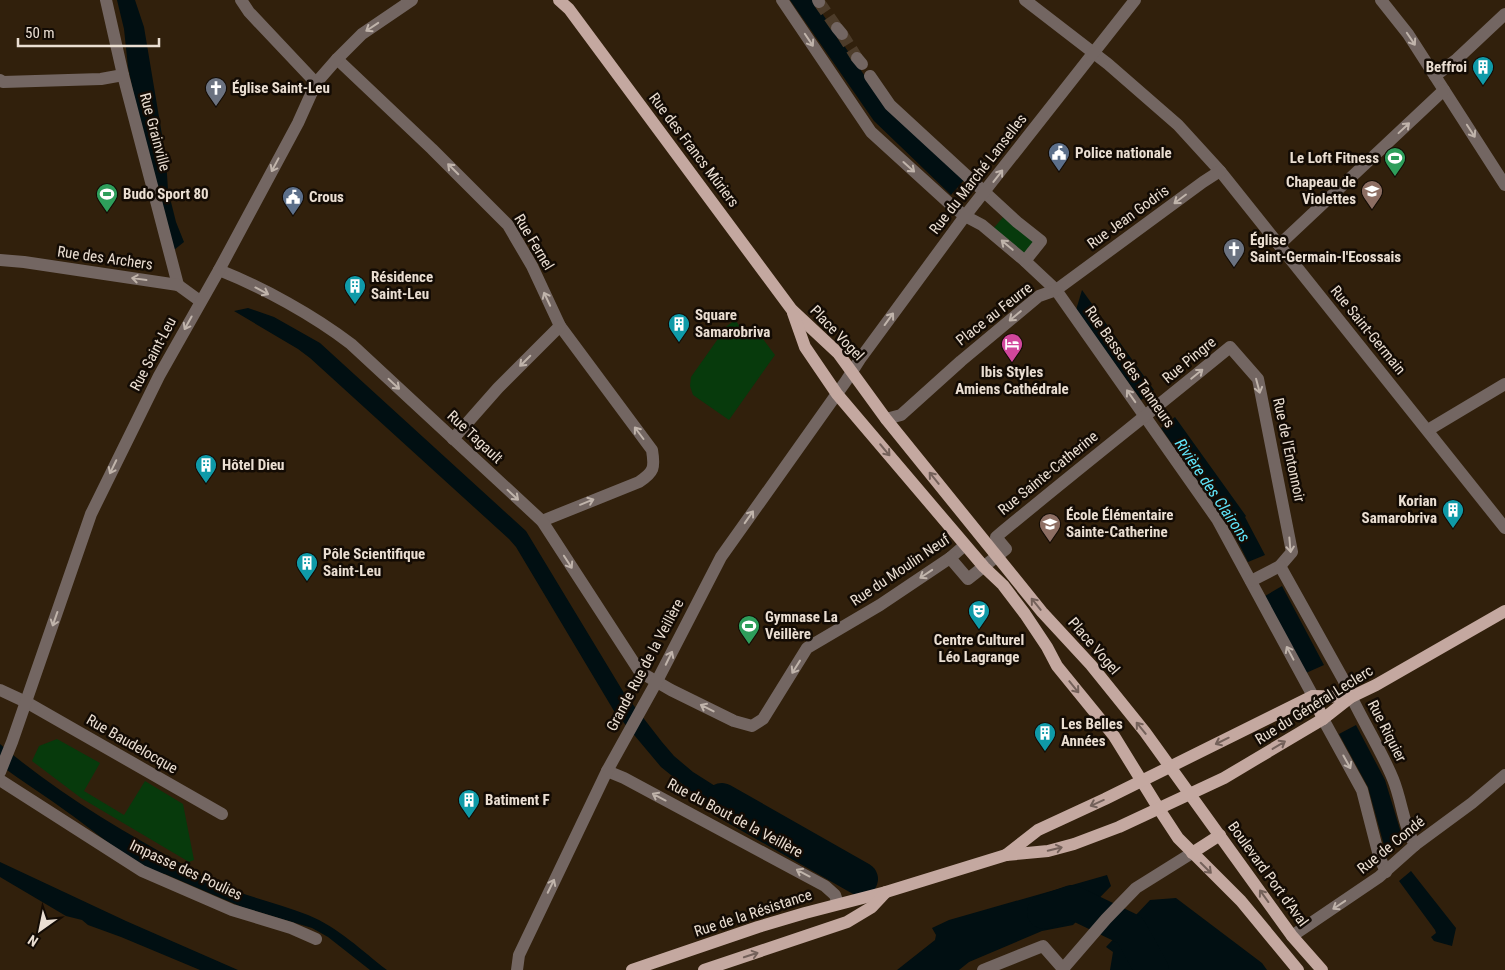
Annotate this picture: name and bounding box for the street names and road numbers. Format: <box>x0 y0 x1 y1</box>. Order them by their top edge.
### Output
street label: Rue des Francs Mûriers <box>645 89 743 211</box>
street label: Rue Grainville <box>136 91 174 173</box>
street label: Rue du Marché Lanselles <box>925 110 1031 238</box>
street label: Rue Jean Godris <box>1084 181 1172 253</box>
street label: Rue Fernel <box>510 211 558 273</box>
street label: Rue des Archers <box>56 242 154 274</box>
street label: Place au Feurre <box>952 279 1036 349</box>
street label: Rue Saint-Germain <box>1327 282 1409 378</box>
street label: Place Vogel <box>806 302 868 364</box>
street label: Rue Basse des Tanneurs <box>1081 303 1179 431</box>
street label: Rue Saint-Leu <box>126 314 180 394</box>
street label: Rue Pingre <box>1159 333 1219 387</box>
street label: Rue de l'Entonnoir <box>1269 396 1309 504</box>
street label: Rue Tagault <box>444 407 506 467</box>
street label: Rue Sainte-Catherine <box>994 427 1102 519</box>
street label: Rue du Moulin Neuf <box>847 530 953 610</box>
street label: Grande Rue de la Veillère <box>603 596 687 734</box>
street label: Place Vogel <box>1064 614 1124 678</box>
street label: Rue du Général Leclerc <box>1252 661 1376 748</box>
street label: Rue Riquier <box>1364 697 1410 765</box>
street label: Rue Baudelocque <box>83 711 181 777</box>
street label: Rue du Bout de la Veillère <box>664 775 806 861</box>
street label: Rue de Condé <box>1354 812 1428 878</box>
street label: Boulevard Port d'Aval <box>1224 818 1312 930</box>
street label: Impasse des Poulies <box>127 836 245 904</box>
street label: Rue de la Résistance <box>692 885 814 941</box>

